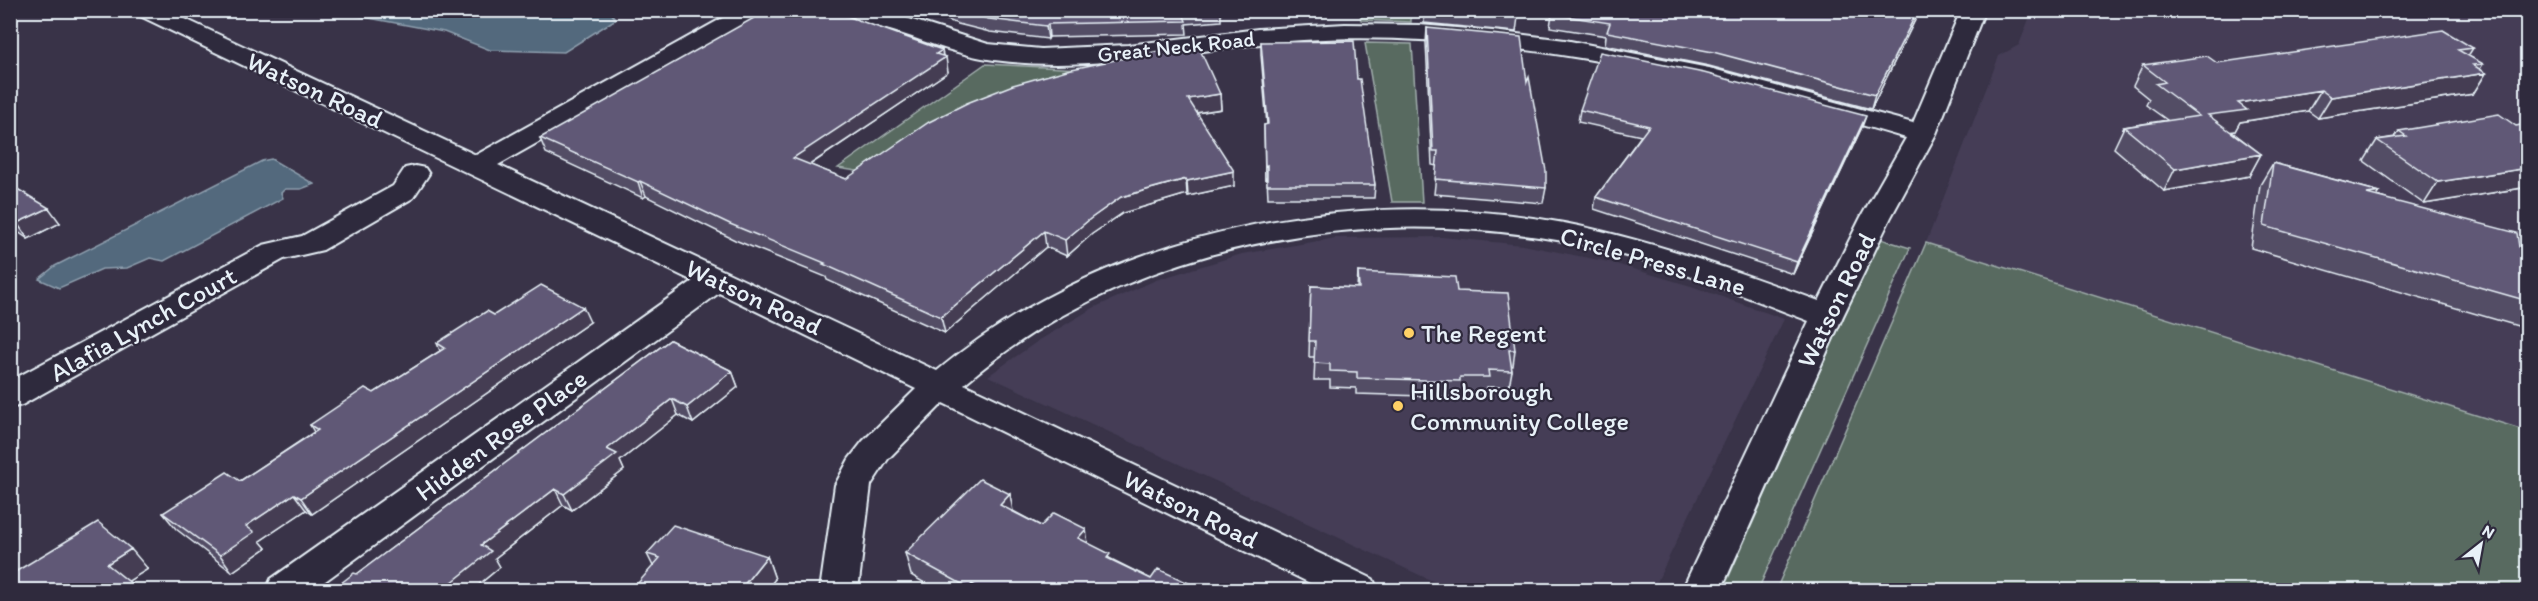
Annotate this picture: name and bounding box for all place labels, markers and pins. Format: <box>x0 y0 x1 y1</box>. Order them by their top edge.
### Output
place label: The Regent <box>1421 317 1547 349</box>
marker: The Regent <box>1402 326 1416 340</box>
place label: Hillsborough Community College <box>1410 375 1629 437</box>
marker: Hillsborough Community College <box>1391 399 1405 413</box>

